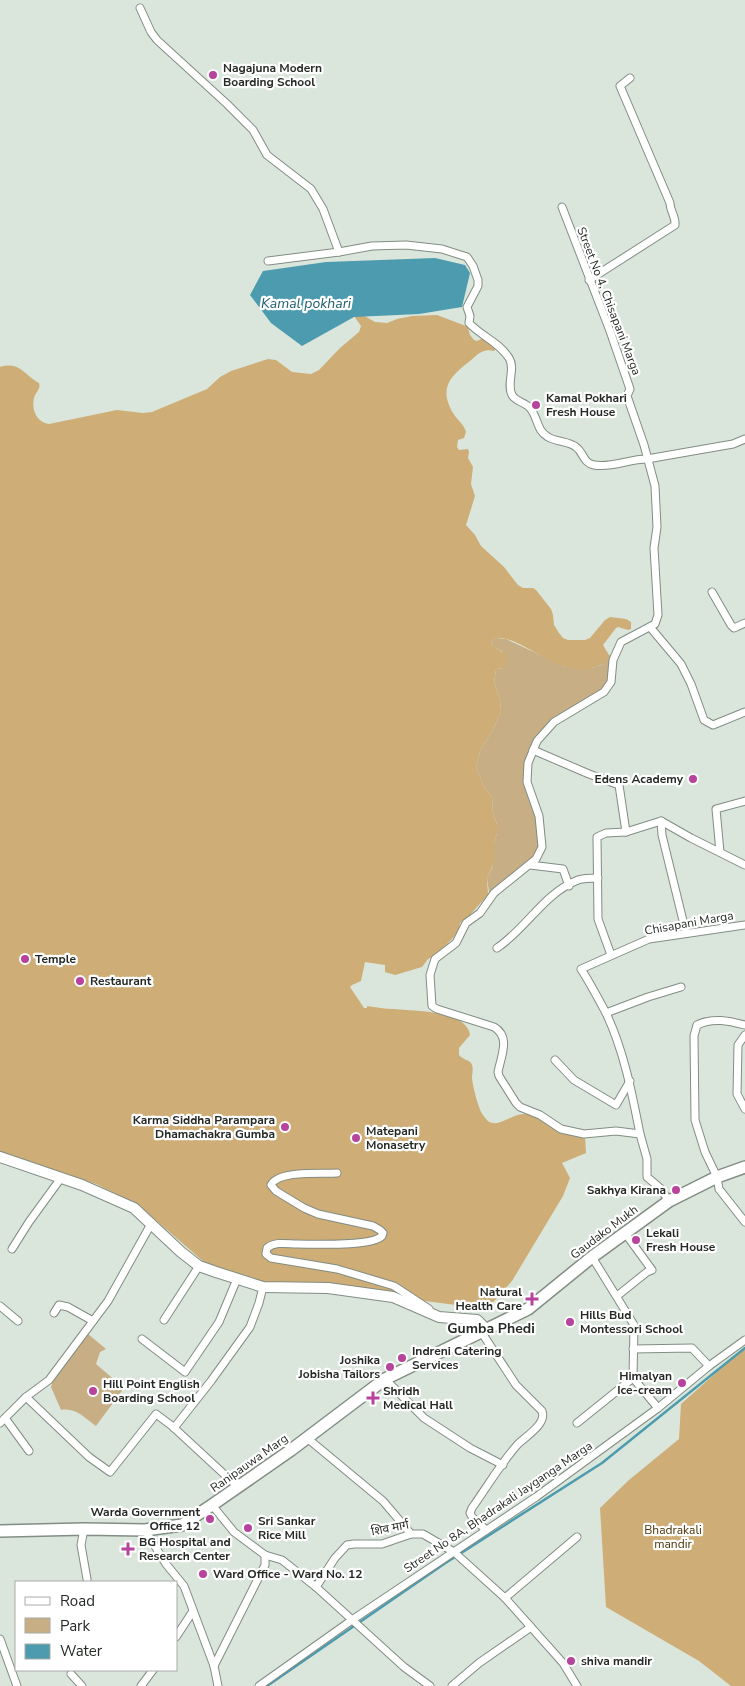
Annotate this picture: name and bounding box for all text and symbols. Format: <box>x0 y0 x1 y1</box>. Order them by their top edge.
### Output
place label: Nagajuna Modern Boarding School <box>223 60 322 90</box>
marker: Nagajuna Modern Boarding School <box>207 69 219 81</box>
street label: Street No 4, Chisapani Marga <box>573 225 645 377</box>
water label: Kamal pokhari <box>261 294 352 313</box>
place label: Kamal Pokhari Fresh House <box>546 390 627 420</box>
marker: Kamal Pokhari Fresh House <box>530 399 542 411</box>
place label: Edens Academy <box>595 771 684 787</box>
marker: Edens Academy <box>687 773 699 785</box>
street label: Chisapani Marga <box>643 907 735 939</box>
place label: Temple <box>35 951 77 967</box>
marker: Temple <box>19 953 31 965</box>
place label: Restaurant <box>90 973 152 989</box>
marker: Restaurant <box>74 975 86 987</box>
place label: Karma Siddha Parampara Dhamachakra Gumba <box>133 1112 275 1142</box>
marker: Karma Siddha Parampara Dhamachakra Gumba <box>279 1121 291 1133</box>
place label: Matepani Monasetry <box>366 1123 426 1153</box>
marker: Matepani Monasetry <box>350 1132 362 1144</box>
place label: Sakhya Kirana <box>587 1182 666 1198</box>
marker: Sakhya Kirana <box>670 1184 682 1196</box>
street label: Gaudako Mukh <box>567 1201 641 1263</box>
place label: Lekali Fresh House <box>646 1225 716 1255</box>
marker: Lekali Fresh House <box>630 1234 642 1246</box>
place label: Natural Health Care <box>456 1284 522 1314</box>
marker: Natural Health Care <box>526 1293 538 1305</box>
place label: Hills Bud Montessori School <box>580 1307 683 1337</box>
marker: Hills Bud Montessori School <box>564 1316 576 1328</box>
district label: Gumba Phedi <box>447 1319 535 1338</box>
place label: Indreni Catering Services <box>412 1343 502 1373</box>
place label: Joshika Jobisha Tailors <box>298 1352 380 1382</box>
marker: Indreni Catering Services <box>396 1352 408 1364</box>
marker: Joshika Jobisha Tailors <box>384 1361 396 1373</box>
place label: Himalyan Ice-cream <box>617 1368 672 1398</box>
place label: Hill Point English Boarding School <box>103 1376 200 1406</box>
marker: Himalyan Ice-cream <box>676 1377 688 1389</box>
place label: Shridh Medical Hall <box>383 1383 453 1413</box>
marker: Hill Point English Boarding School <box>87 1385 99 1397</box>
marker: Shridh Medical Hall <box>367 1392 379 1404</box>
street label: Ranipauwa Marg <box>207 1430 291 1496</box>
street label: Street No 8A, Bhadrakali Jayganga Marga <box>401 1438 595 1576</box>
place label: Warda Government Office 12 <box>90 1504 200 1534</box>
marker: Warda Government Office 12 <box>204 1513 216 1525</box>
place label: Sri Sankar Rice Mill <box>258 1513 316 1543</box>
street label: शिव मार्ग <box>370 1516 411 1539</box>
marker: Sri Sankar Rice Mill <box>242 1522 254 1534</box>
park label: Bhadrakali mandir <box>644 1522 702 1552</box>
place label: BG Hospital and Research Center <box>139 1534 231 1564</box>
marker: BG Hospital and Research Center <box>121 1542 135 1556</box>
place label: Ward Office - Ward No. 12 <box>213 1566 362 1582</box>
marker: Ward Office - Ward No. 12 <box>197 1568 209 1580</box>
legend <box>15 1581 178 1671</box>
text: Road <box>60 1591 95 1611</box>
text: Park <box>60 1616 90 1636</box>
text: Water <box>60 1641 103 1661</box>
place label: shiva mandir <box>581 1653 652 1669</box>
marker: shiva mandir <box>565 1655 577 1667</box>

